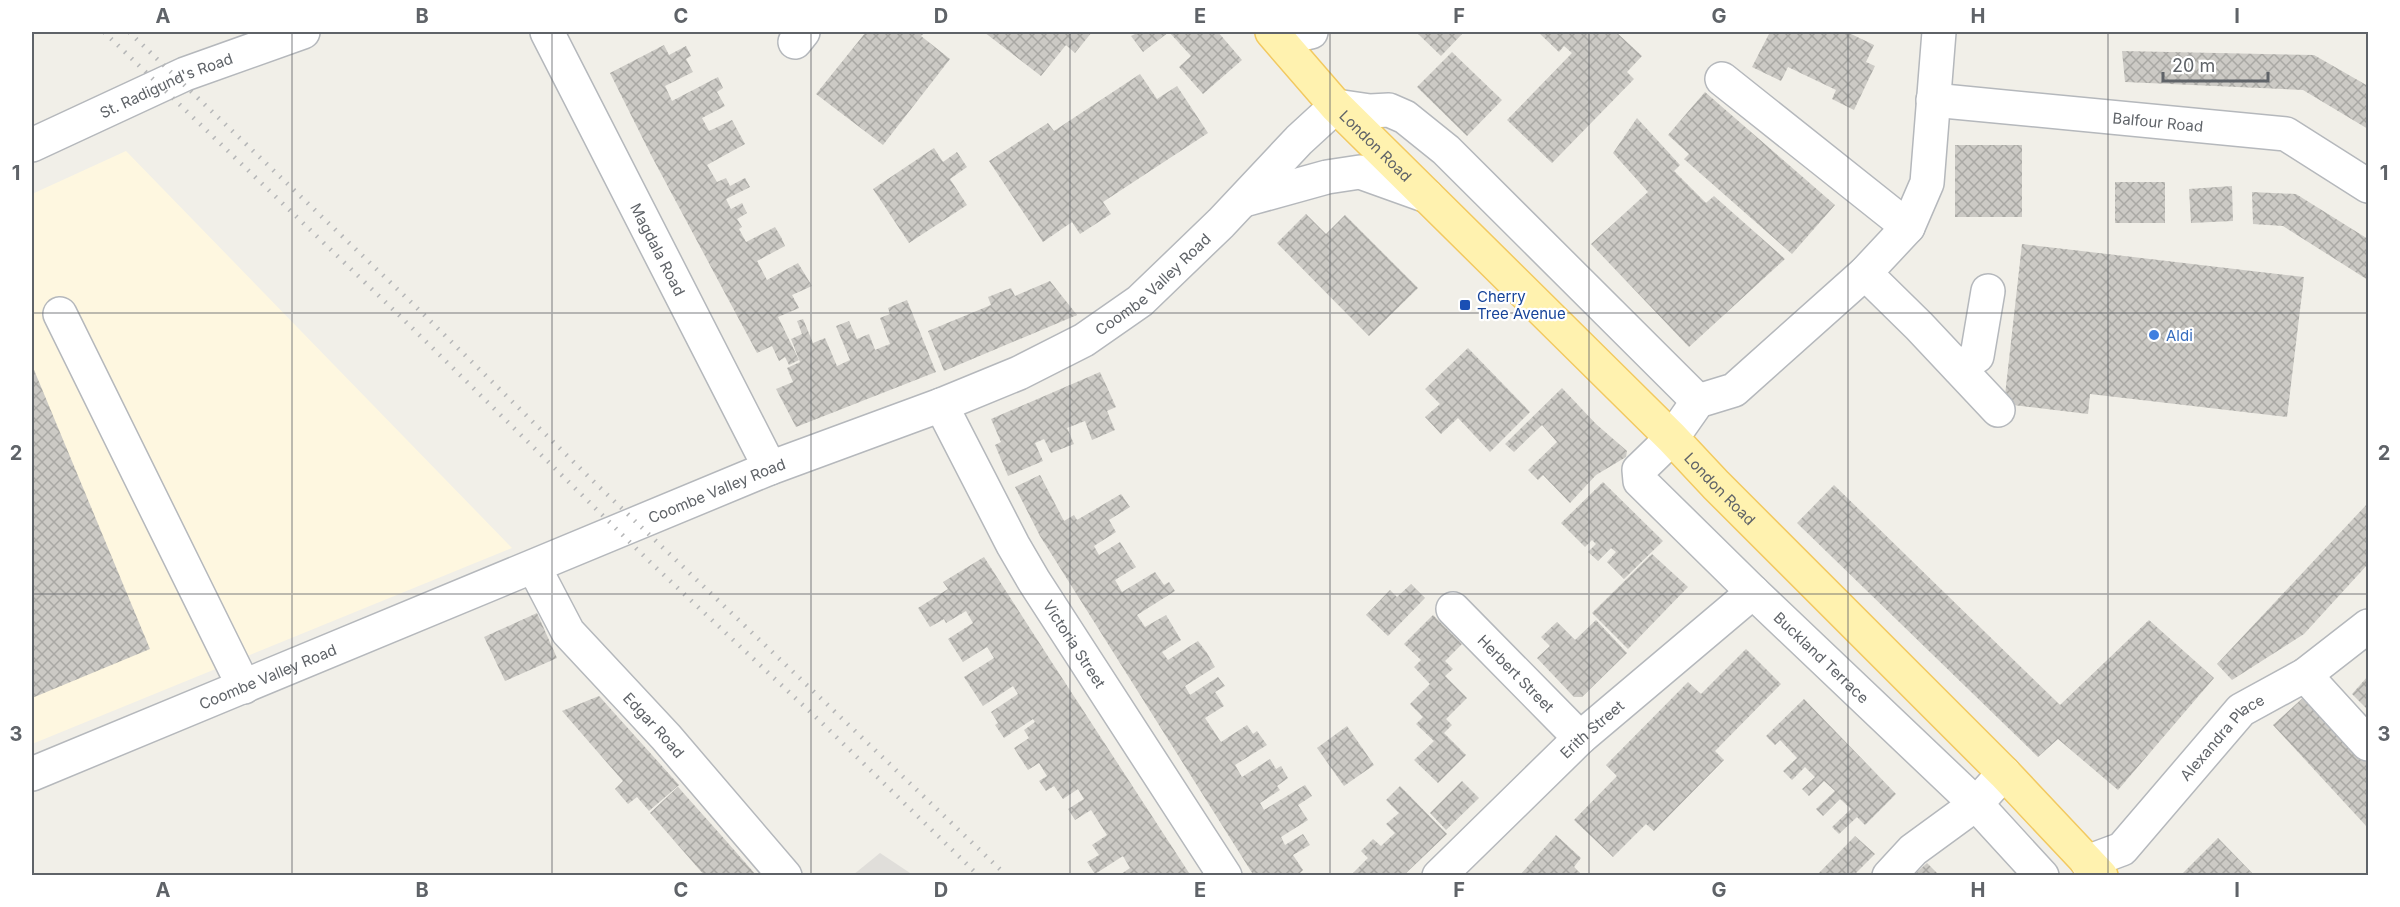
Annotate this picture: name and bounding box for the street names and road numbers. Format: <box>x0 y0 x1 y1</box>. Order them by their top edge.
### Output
street label: St. Radigund's Road <box>97 48 235 122</box>
street label: London Road <box>1336 106 1416 185</box>
street label: Balfour Road <box>2112 108 2204 135</box>
street label: Magdala Road <box>627 200 690 299</box>
street label: Coombe Valley Road <box>1091 229 1214 339</box>
street label: London Road <box>1681 448 1760 529</box>
street label: Coombe Valley Road <box>645 454 788 527</box>
street label: Victoria Street <box>1039 596 1110 691</box>
street label: Buckland Terrace <box>1770 607 1873 707</box>
street label: Herbert Street <box>1474 630 1558 716</box>
street label: Coombe Valley Road <box>196 639 339 713</box>
street label: Edgar Road <box>620 688 689 761</box>
street label: Alexandra Place <box>2176 690 2267 784</box>
street label: Erith Street <box>1556 696 1628 762</box>

